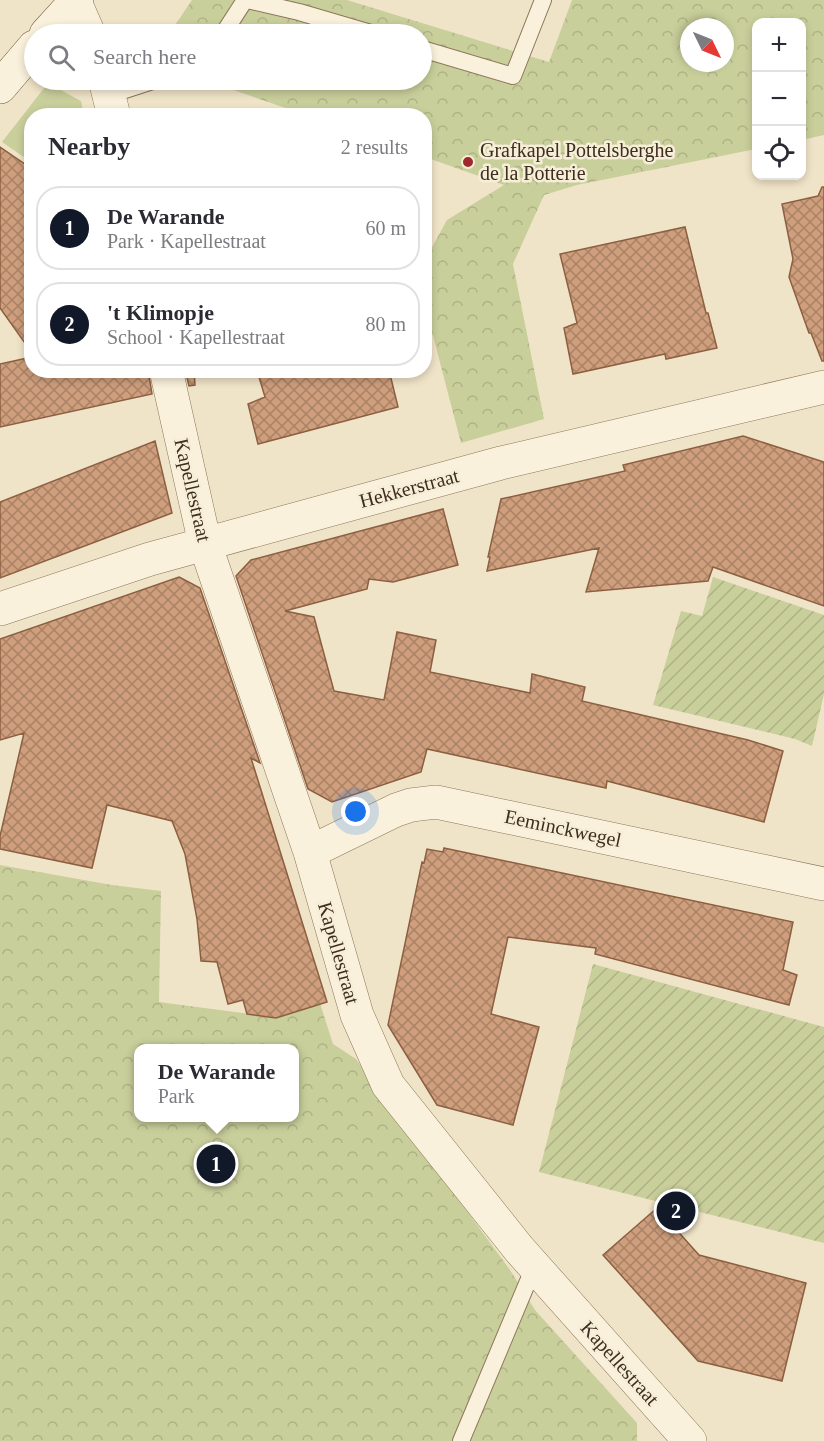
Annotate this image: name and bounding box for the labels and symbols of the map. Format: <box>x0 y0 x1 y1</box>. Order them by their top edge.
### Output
north arrow <box>680 18 734 72</box>
place label: Grafkapel Pottelsberghe de la Potterie <box>480 139 674 184</box>
marker: Grafkapel Pottelsberghe de la Potterie <box>461 155 475 169</box>
street label: Kapellestraat <box>169 436 216 545</box>
street label: Hekkerstraat <box>357 464 462 512</box>
your location <box>341 797 370 826</box>
street label: Eeminckwegel <box>502 805 624 852</box>
street label: Kapellestraat <box>313 899 364 1007</box>
pin: 1 <box>196 1142 236 1186</box>
pin: 2 <box>656 1188 696 1234</box>
street label: Kapellestraat <box>576 1316 664 1411</box>

